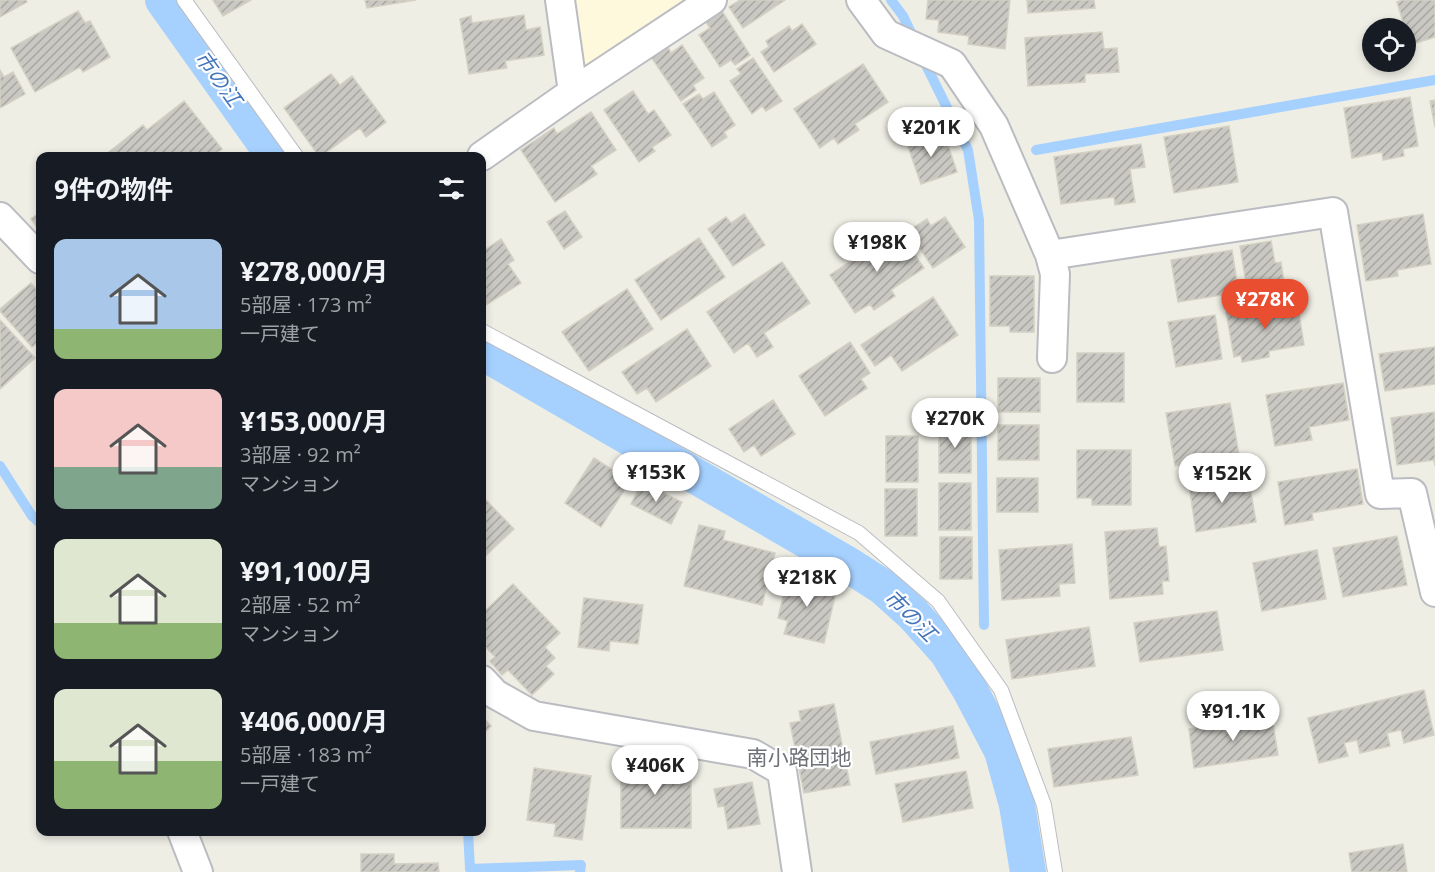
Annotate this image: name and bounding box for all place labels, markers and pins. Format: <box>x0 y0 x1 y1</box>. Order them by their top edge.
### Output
pin: ¥201K <box>889 107 973 158</box>
pin: ¥198K <box>835 222 919 273</box>
pin: ¥278K <box>1223 279 1307 330</box>
pin: ¥270K <box>913 398 997 449</box>
pin: ¥153K <box>614 452 698 503</box>
pin: ¥152K <box>1180 453 1264 504</box>
pin: ¥218K <box>765 557 849 608</box>
pin: ¥91.1K <box>1184 691 1282 742</box>
pin: ¥406K <box>613 745 697 796</box>

